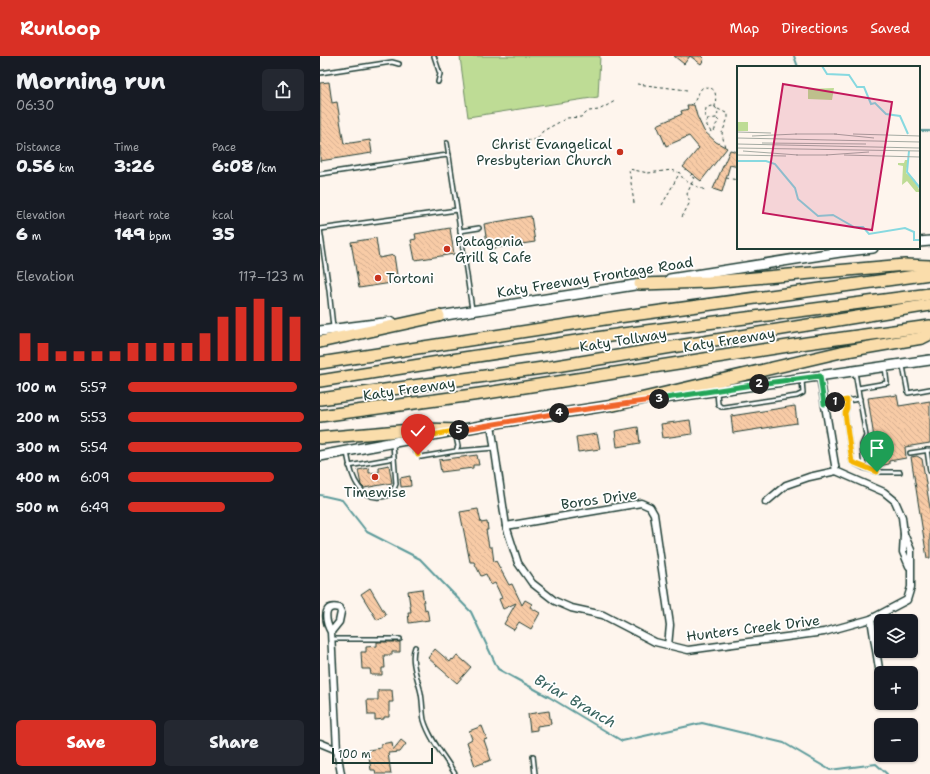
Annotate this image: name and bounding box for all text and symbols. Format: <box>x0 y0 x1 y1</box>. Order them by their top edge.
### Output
text: Runloop <box>20 16 100 41</box>
text: Map <box>730 19 760 37</box>
text: Directions <box>782 19 848 37</box>
text: Saved <box>870 19 910 37</box>
inset map <box>737 66 920 249</box>
text: Morning run <box>16 67 166 96</box>
button: share <box>262 69 304 111</box>
text: 06:30 <box>16 97 54 114</box>
place label: Christ Evangelical Presbyterian Church <box>476 135 613 169</box>
text: Distance <box>16 140 61 155</box>
text: Time <box>114 140 139 155</box>
text: Pace <box>212 140 236 155</box>
marker: Christ Evangelical Presbyterian Church <box>615 147 625 157</box>
text: 0.56 <box>16 155 55 177</box>
text: 3:26 <box>114 155 155 177</box>
text: 6:08 <box>212 155 253 177</box>
text: km <box>55 161 74 176</box>
text: /km <box>253 161 276 176</box>
text: Elevation <box>16 208 65 223</box>
text: Heart rate <box>114 208 170 223</box>
text: kcal <box>212 208 233 223</box>
text: 6 <box>16 223 28 245</box>
text: 149 <box>114 223 145 245</box>
text: 35 <box>212 223 235 245</box>
text: m <box>28 229 41 244</box>
text: bpm <box>145 229 171 244</box>
place label: Patagonia Grill & Cafe <box>455 232 532 266</box>
marker: Patagonia Grill & Cafe <box>442 244 452 254</box>
street label: Katy Freeway Frontage Road <box>496 253 694 301</box>
text: Elevation <box>16 268 74 285</box>
text: 117–123 m <box>238 268 304 285</box>
place label: Tortoni <box>386 269 434 287</box>
marker: Tortoni <box>373 273 383 283</box>
street label: Katy Tollway <box>578 324 668 356</box>
street label: Katy Freeway <box>682 324 776 356</box>
street label: Katy Freeway <box>362 374 456 404</box>
pin: 2 <box>749 374 769 394</box>
text: 2 <box>755 376 763 391</box>
text: 100 m <box>16 379 56 396</box>
text: 5:57 <box>80 379 107 396</box>
pin: 3 <box>649 389 669 409</box>
text: 3 <box>655 391 663 406</box>
pin: 1 <box>825 392 845 412</box>
text: 1 <box>832 394 838 409</box>
pin: 4 <box>549 403 569 423</box>
text: 4 <box>555 405 563 420</box>
text: 200 m <box>16 409 59 426</box>
text: 5:53 <box>80 409 107 426</box>
pin <box>401 414 435 455</box>
icon: check <box>407 420 429 442</box>
pin: 5 <box>449 420 469 440</box>
text: 5 <box>456 422 462 437</box>
pin <box>860 431 894 472</box>
icon: arrive <box>866 437 888 459</box>
text: 300 m <box>16 439 60 456</box>
text: 5:54 <box>80 439 108 456</box>
text: 400 m <box>16 469 60 486</box>
text: 6:09 <box>80 469 110 486</box>
marker: Timewise <box>370 472 380 482</box>
place label: Timewise <box>344 483 406 501</box>
street label: Boros Drive <box>560 485 638 513</box>
text: 500 m <box>16 499 59 516</box>
text: 6:49 <box>80 499 109 516</box>
street label: Hunters Creek Drive <box>685 611 821 645</box>
map controls <box>874 614 918 762</box>
button: layers <box>874 614 918 658</box>
button: + <box>874 666 918 710</box>
water label: Briar Branch <box>530 669 620 733</box>
button: − <box>874 718 918 762</box>
button: Save <box>16 720 156 766</box>
button: Share <box>164 720 304 766</box>
scale bar <box>332 746 433 765</box>
text: 100 m <box>338 747 371 762</box>

